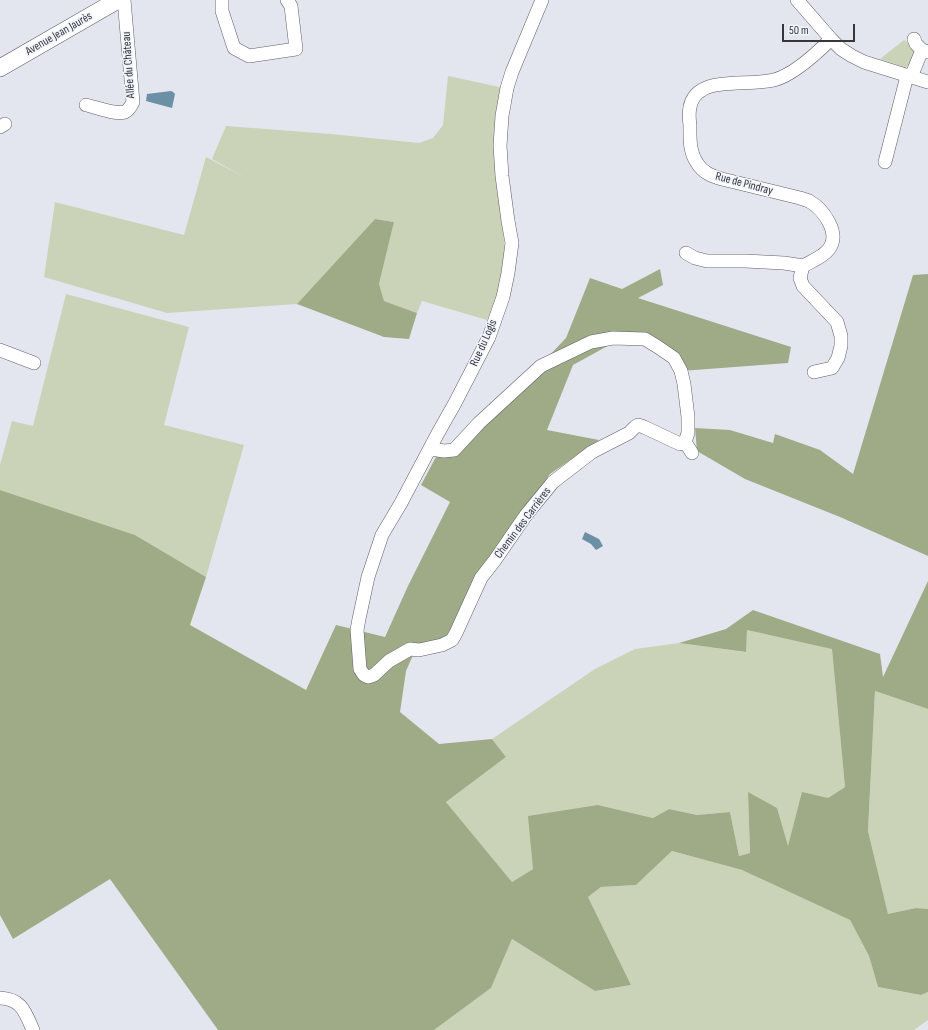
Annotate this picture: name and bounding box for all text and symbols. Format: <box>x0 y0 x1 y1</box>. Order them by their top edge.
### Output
street label: Avenue Jean Jaurès <box>23 9 95 59</box>
scale bar <box>784 16 857 42</box>
text: 50 m <box>789 23 809 38</box>
street label: Allée du Château <box>119 31 139 99</box>
street label: Rue de Pindray <box>714 169 774 199</box>
street label: Rue du Logis <box>467 317 501 369</box>
street label: Chemin des Carrières <box>492 485 554 561</box>

